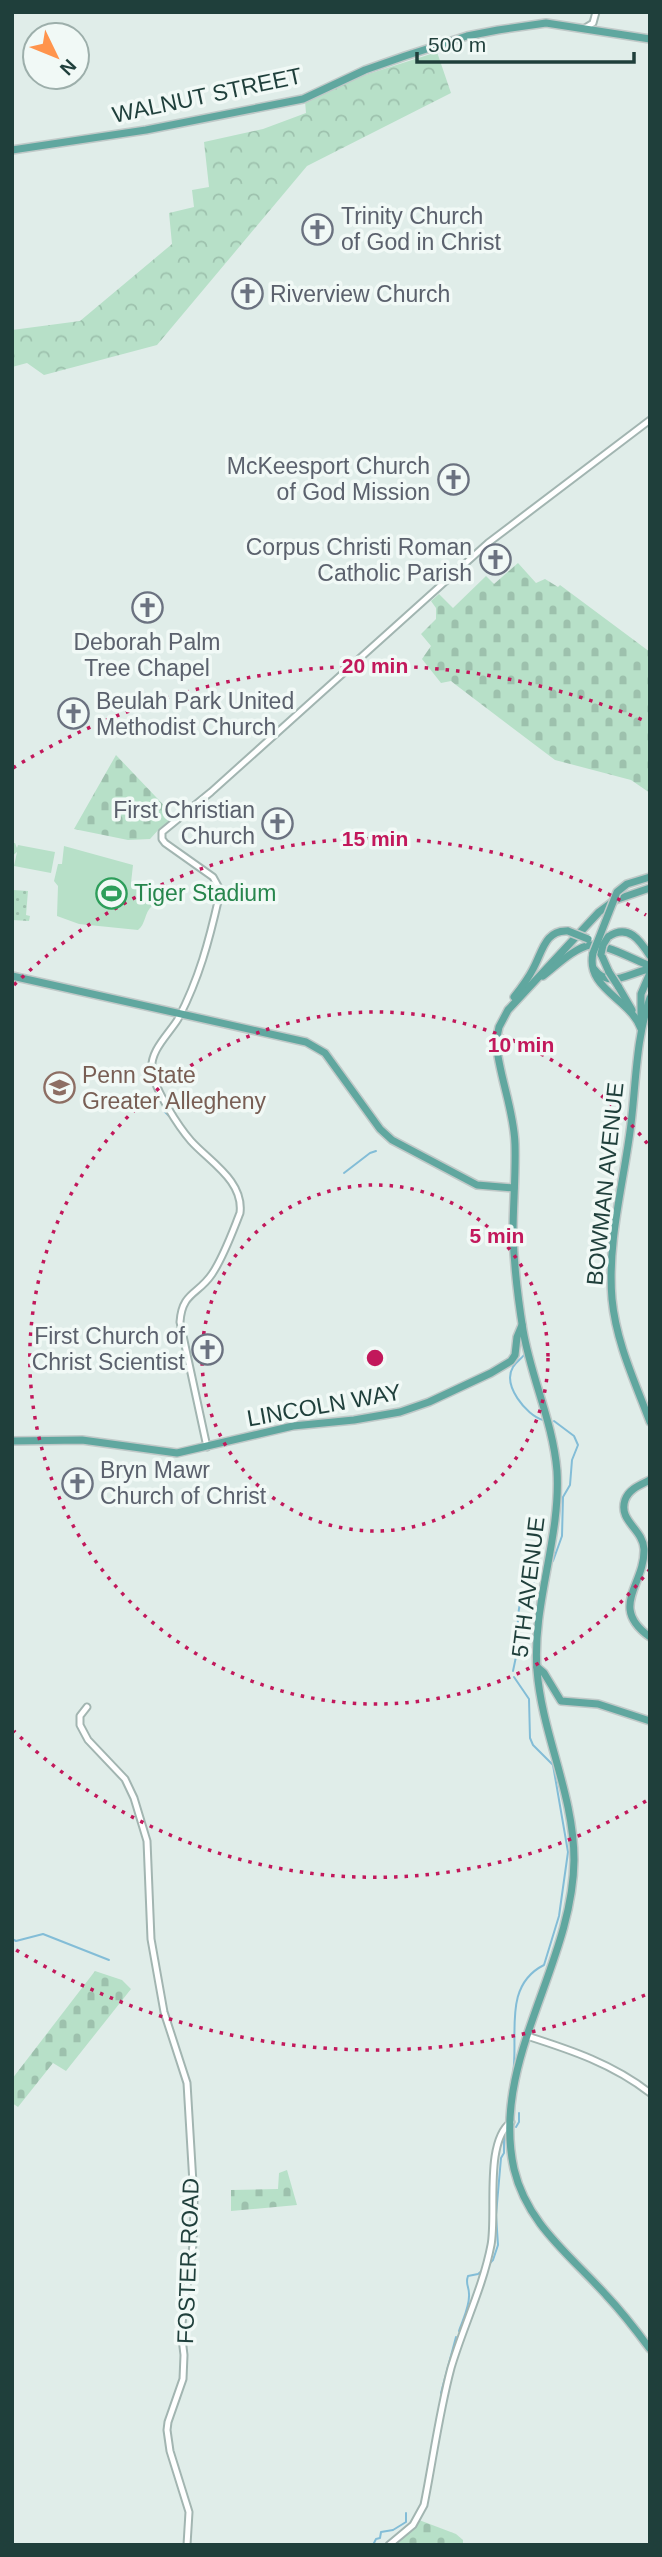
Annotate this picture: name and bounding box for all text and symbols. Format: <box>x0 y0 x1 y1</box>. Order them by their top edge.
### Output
north arrow <box>21 21 91 91</box>
scale bar <box>417 21 634 65</box>
text: 500 m <box>428 33 486 56</box>
text: N <box>56 55 80 79</box>
street label: WALNUT STREET <box>110 62 304 128</box>
place label: Trinity Church of God in Christ <box>341 203 501 255</box>
church icon: Trinity Church of God in Christ <box>301 212 335 246</box>
church icon: Riverview Church <box>230 277 264 311</box>
place label: Riverview Church <box>270 281 450 307</box>
place label: McKeesport Church of God Mission <box>227 453 430 505</box>
church icon: McKeesport Church of God Mission <box>436 462 470 496</box>
place label: Corpus Christi Roman Catholic Parish <box>246 534 472 586</box>
church icon: Corpus Christi Roman Catholic Parish <box>478 543 512 577</box>
church icon: Deborah Palm Tree Chapel <box>130 591 164 625</box>
place label: Deborah Palm Tree Chapel <box>73 629 221 681</box>
text: 20 min <box>342 654 408 677</box>
place label: Beulah Park United Methodist Church <box>96 688 294 740</box>
church icon: Beulah Park United Methodist Church <box>56 697 90 731</box>
place label: First Christian Church <box>113 797 255 849</box>
church icon: First Christian Church <box>261 806 295 840</box>
text: 15 min <box>342 827 408 850</box>
sports icon: Tiger Stadium <box>94 876 128 910</box>
place label: Tiger Stadium <box>134 880 276 906</box>
text: 10 min <box>488 1033 554 1056</box>
place label: Penn State Greater Allegheny <box>82 1062 267 1114</box>
school or university icon: Penn State Greater Allegheny <box>42 1071 76 1105</box>
street label: BOWMAN AVENUE <box>581 1081 629 1287</box>
text: 5 min <box>470 1224 524 1247</box>
place label: First Church of Christ Scientist <box>32 1323 186 1375</box>
church icon: First Church of Christ Scientist <box>191 1332 225 1366</box>
centre of rings <box>363 1346 387 1370</box>
street label: LINCOLN WAY <box>245 1379 403 1431</box>
place label: Bryn Mawr Church of Christ <box>100 1457 267 1509</box>
church icon: Bryn Mawr Church of Christ <box>60 1466 94 1500</box>
street label: 5TH AVENUE <box>506 1515 550 1659</box>
street label: FOSTER ROAD <box>172 2178 204 2344</box>

